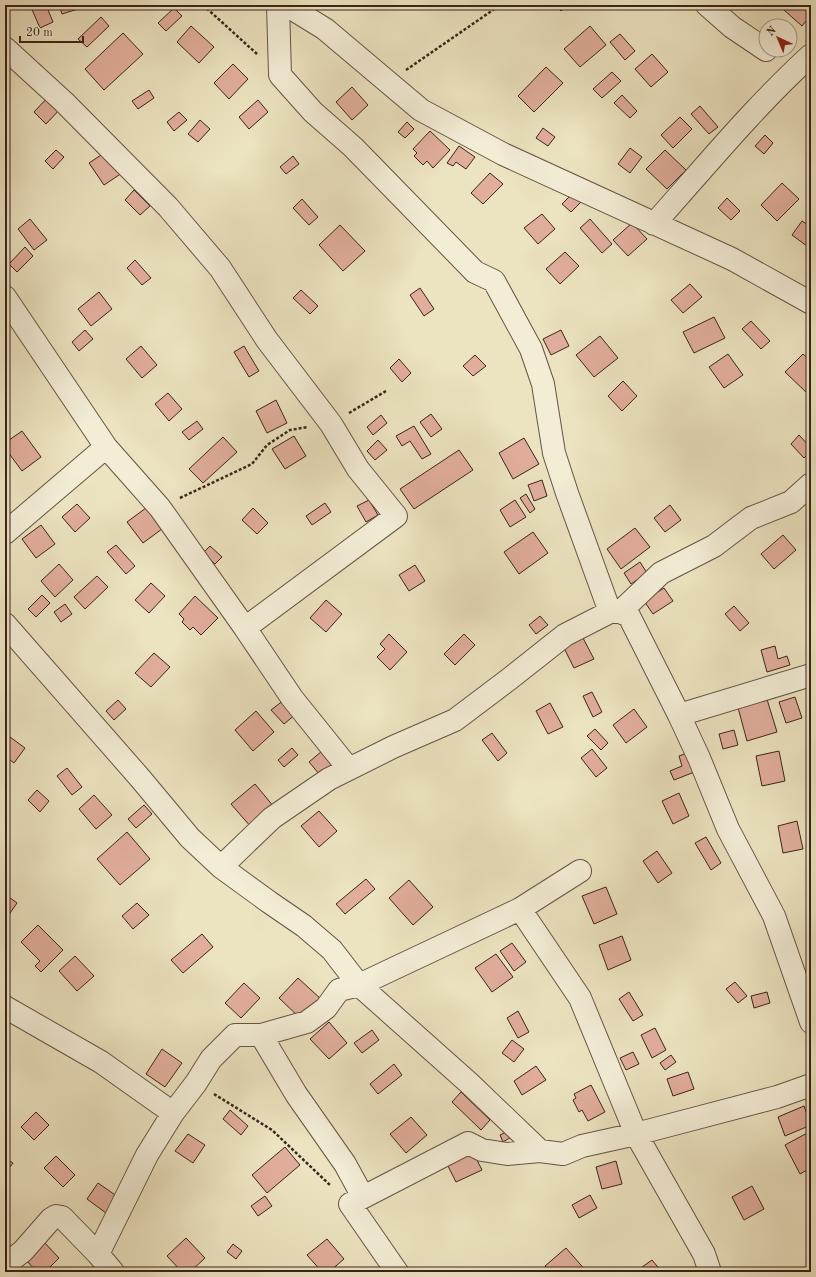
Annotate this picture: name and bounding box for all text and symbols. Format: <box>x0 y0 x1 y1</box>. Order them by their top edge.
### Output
scale bar <box>20 18 83 44</box>
north arrow <box>758 18 798 58</box>
text: N <box>765 25 779 39</box>
text: 20 m <box>26 27 53 39</box>

